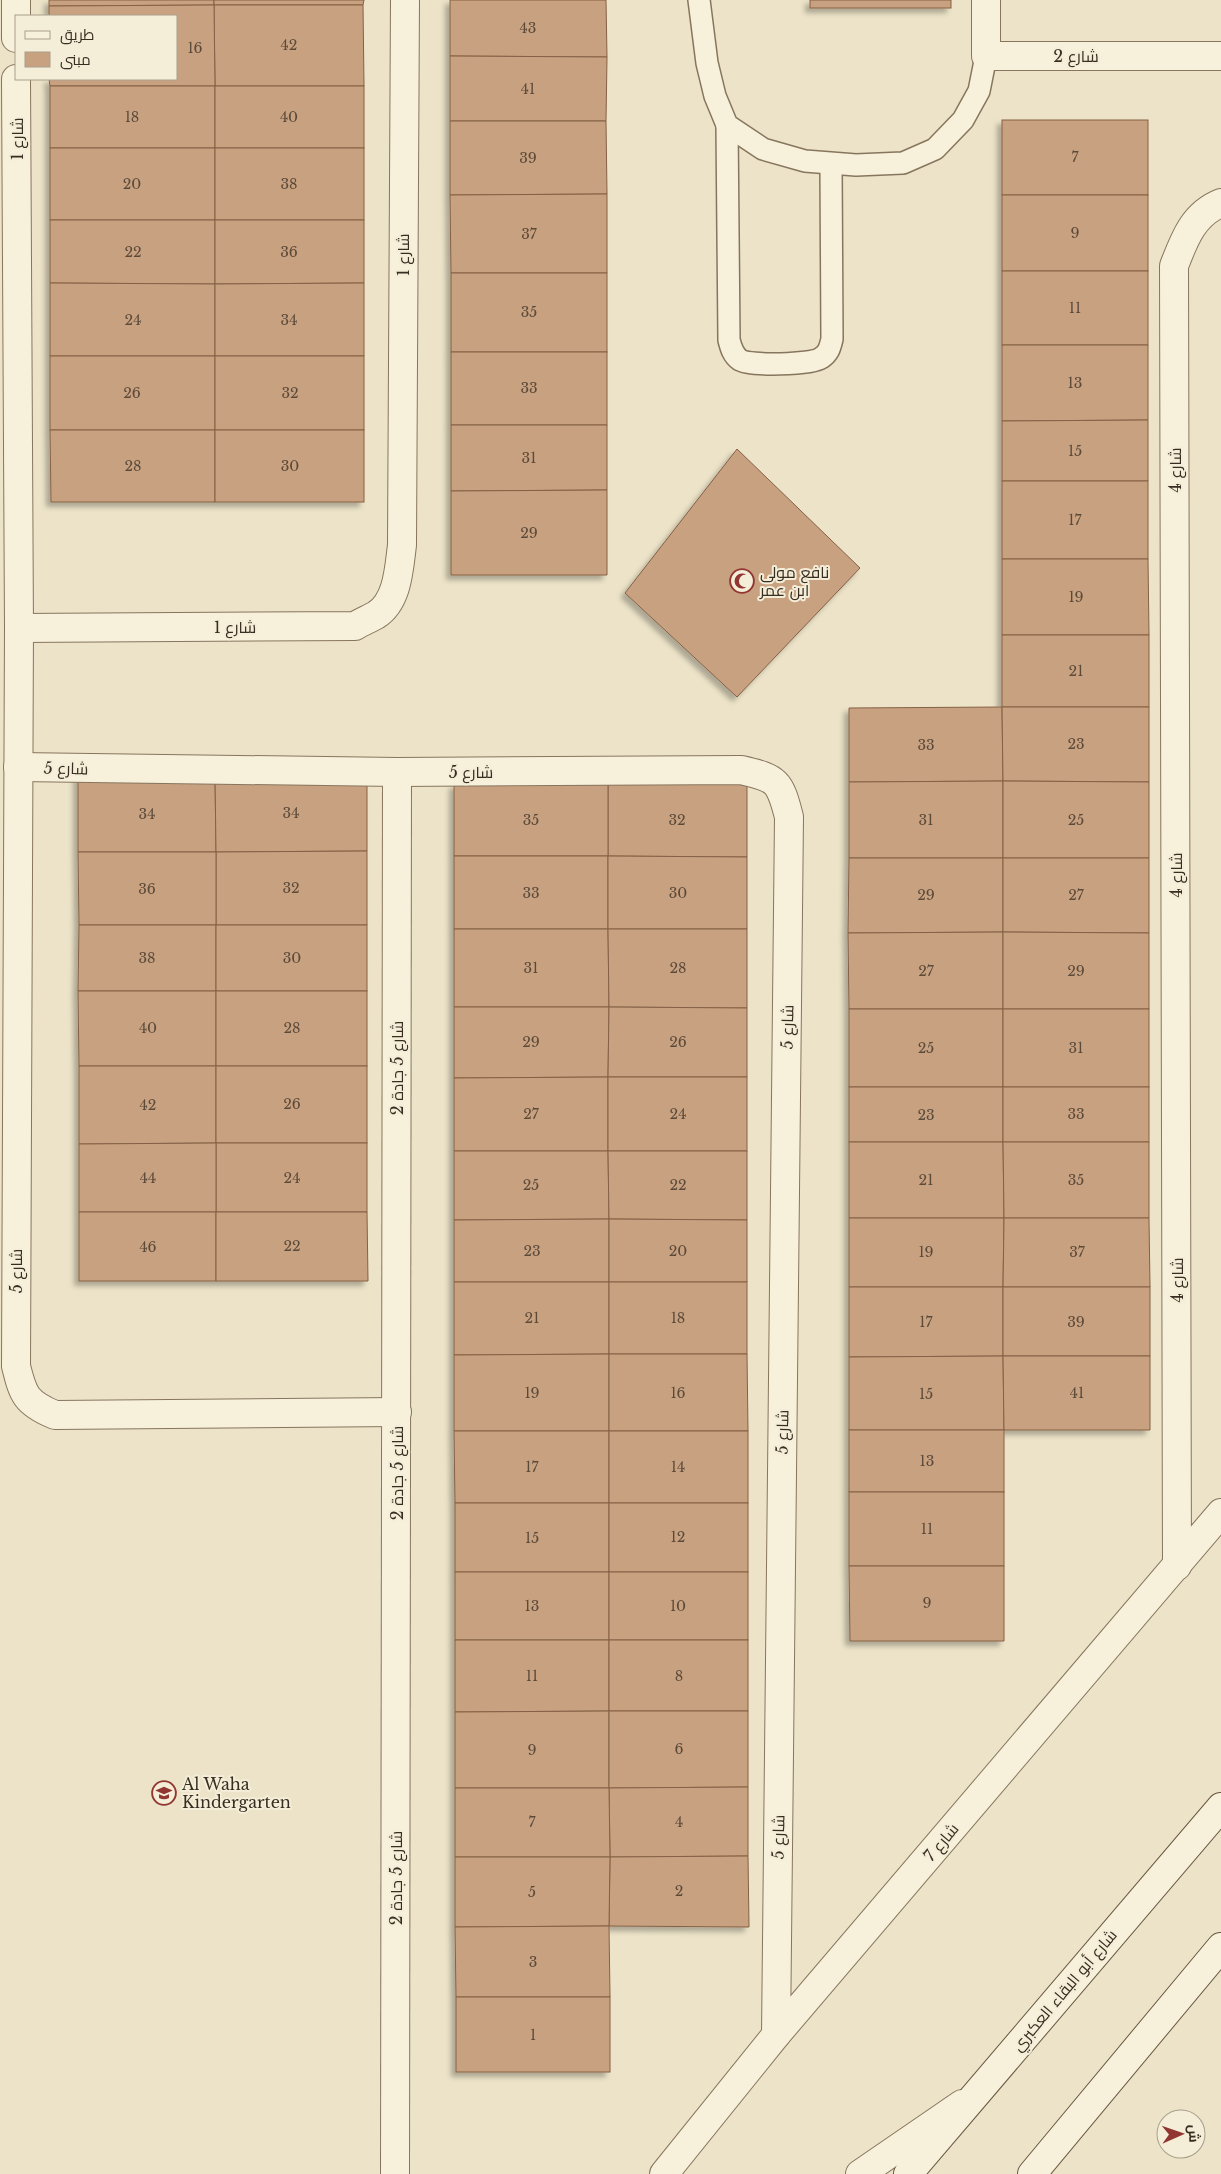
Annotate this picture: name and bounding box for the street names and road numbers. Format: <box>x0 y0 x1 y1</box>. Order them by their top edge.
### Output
street label: شارع 2 <box>1053 46 1099 68</box>
street label: شارع 1 <box>7 118 29 160</box>
street label: شارع 1 <box>393 234 415 276</box>
street label: شارع 4 <box>1165 448 1187 492</box>
street label: شارع 1 <box>214 617 256 639</box>
street label: شارع 5 <box>43 758 89 780</box>
street label: شارع 5 <box>449 762 493 784</box>
street label: شارع 4 <box>1166 853 1188 897</box>
street label: شارع 5 <box>777 1004 799 1050</box>
street label: شارع 5 جادة 2 <box>387 1021 409 1115</box>
street label: شارع 5 <box>6 1249 28 1293</box>
street label: شارع 4 <box>1167 1258 1189 1302</box>
street label: شارع 5 <box>772 1409 794 1455</box>
street label: شارع 5 جادة 2 <box>387 1426 409 1520</box>
street label: شارع 5 <box>768 1814 790 1860</box>
street label: شارع 7 <box>919 1819 964 1866</box>
street label: شارع 5 جادة 2 <box>386 1831 408 1925</box>
street label: شارع أبو البقاء العكبري <box>1007 1925 1124 2058</box>

